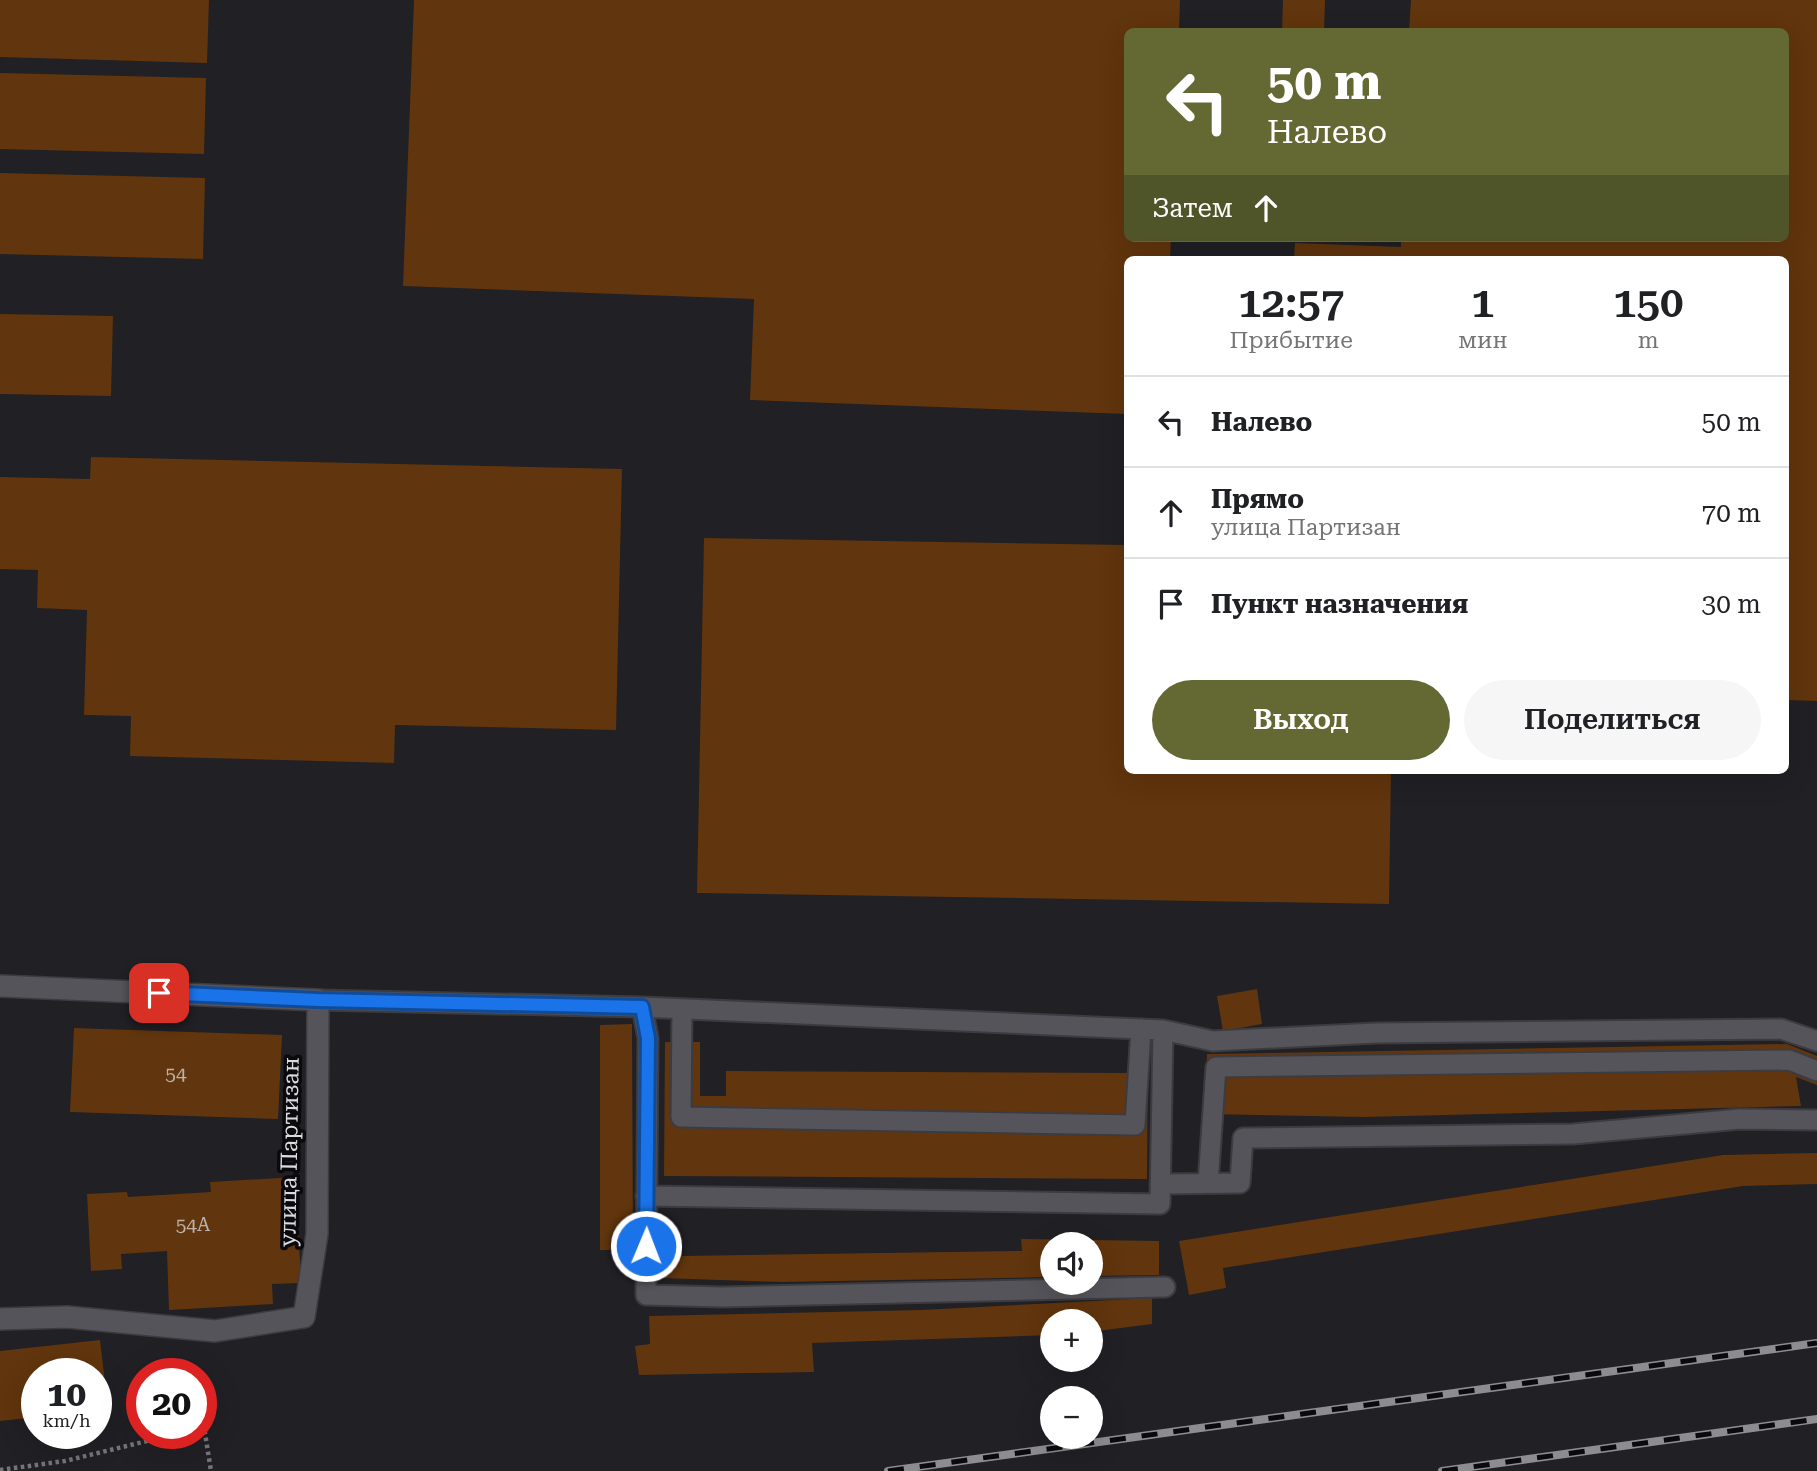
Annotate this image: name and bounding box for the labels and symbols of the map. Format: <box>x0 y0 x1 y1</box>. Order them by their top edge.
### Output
pin <box>129 963 189 1023</box>
street label: улица Партизан <box>274 1057 305 1247</box>
house number: 54 <box>165 1062 187 1085</box>
position arrow <box>609 1209 683 1283</box>
house number: 54А <box>176 1213 211 1236</box>
speed limit sign: 20 <box>126 1358 217 1449</box>

